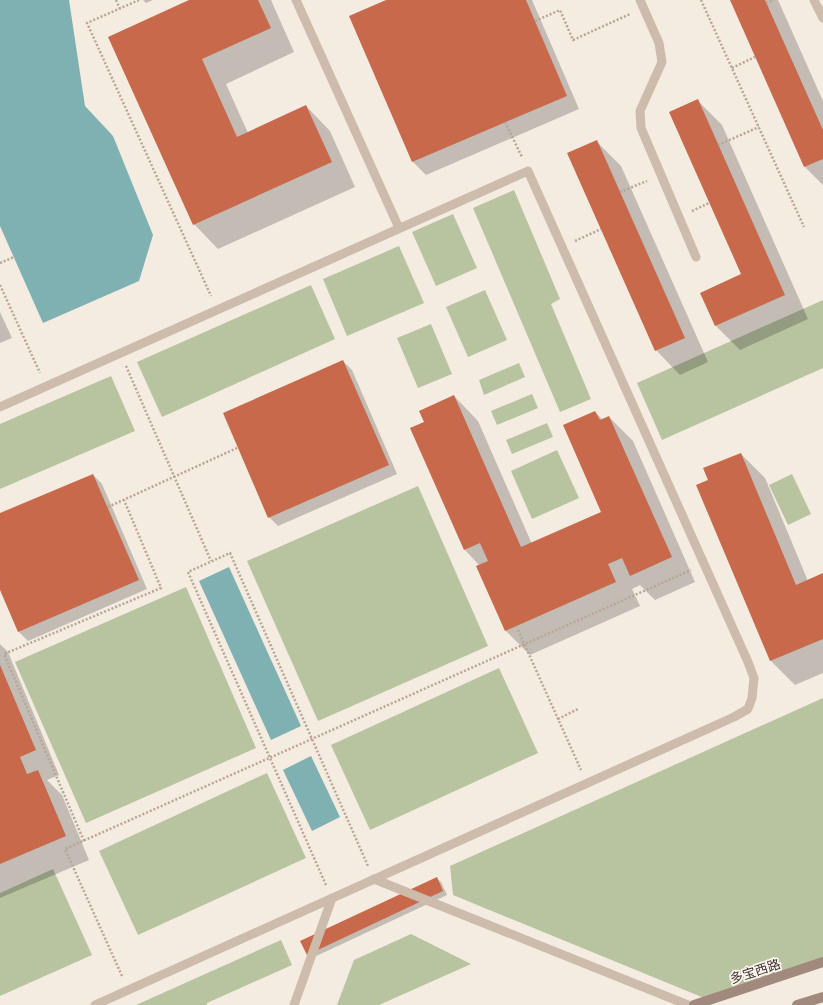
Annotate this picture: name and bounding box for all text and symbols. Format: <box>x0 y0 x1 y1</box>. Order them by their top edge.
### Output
street label: 多宝西路 <box>728 955 783 988</box>

